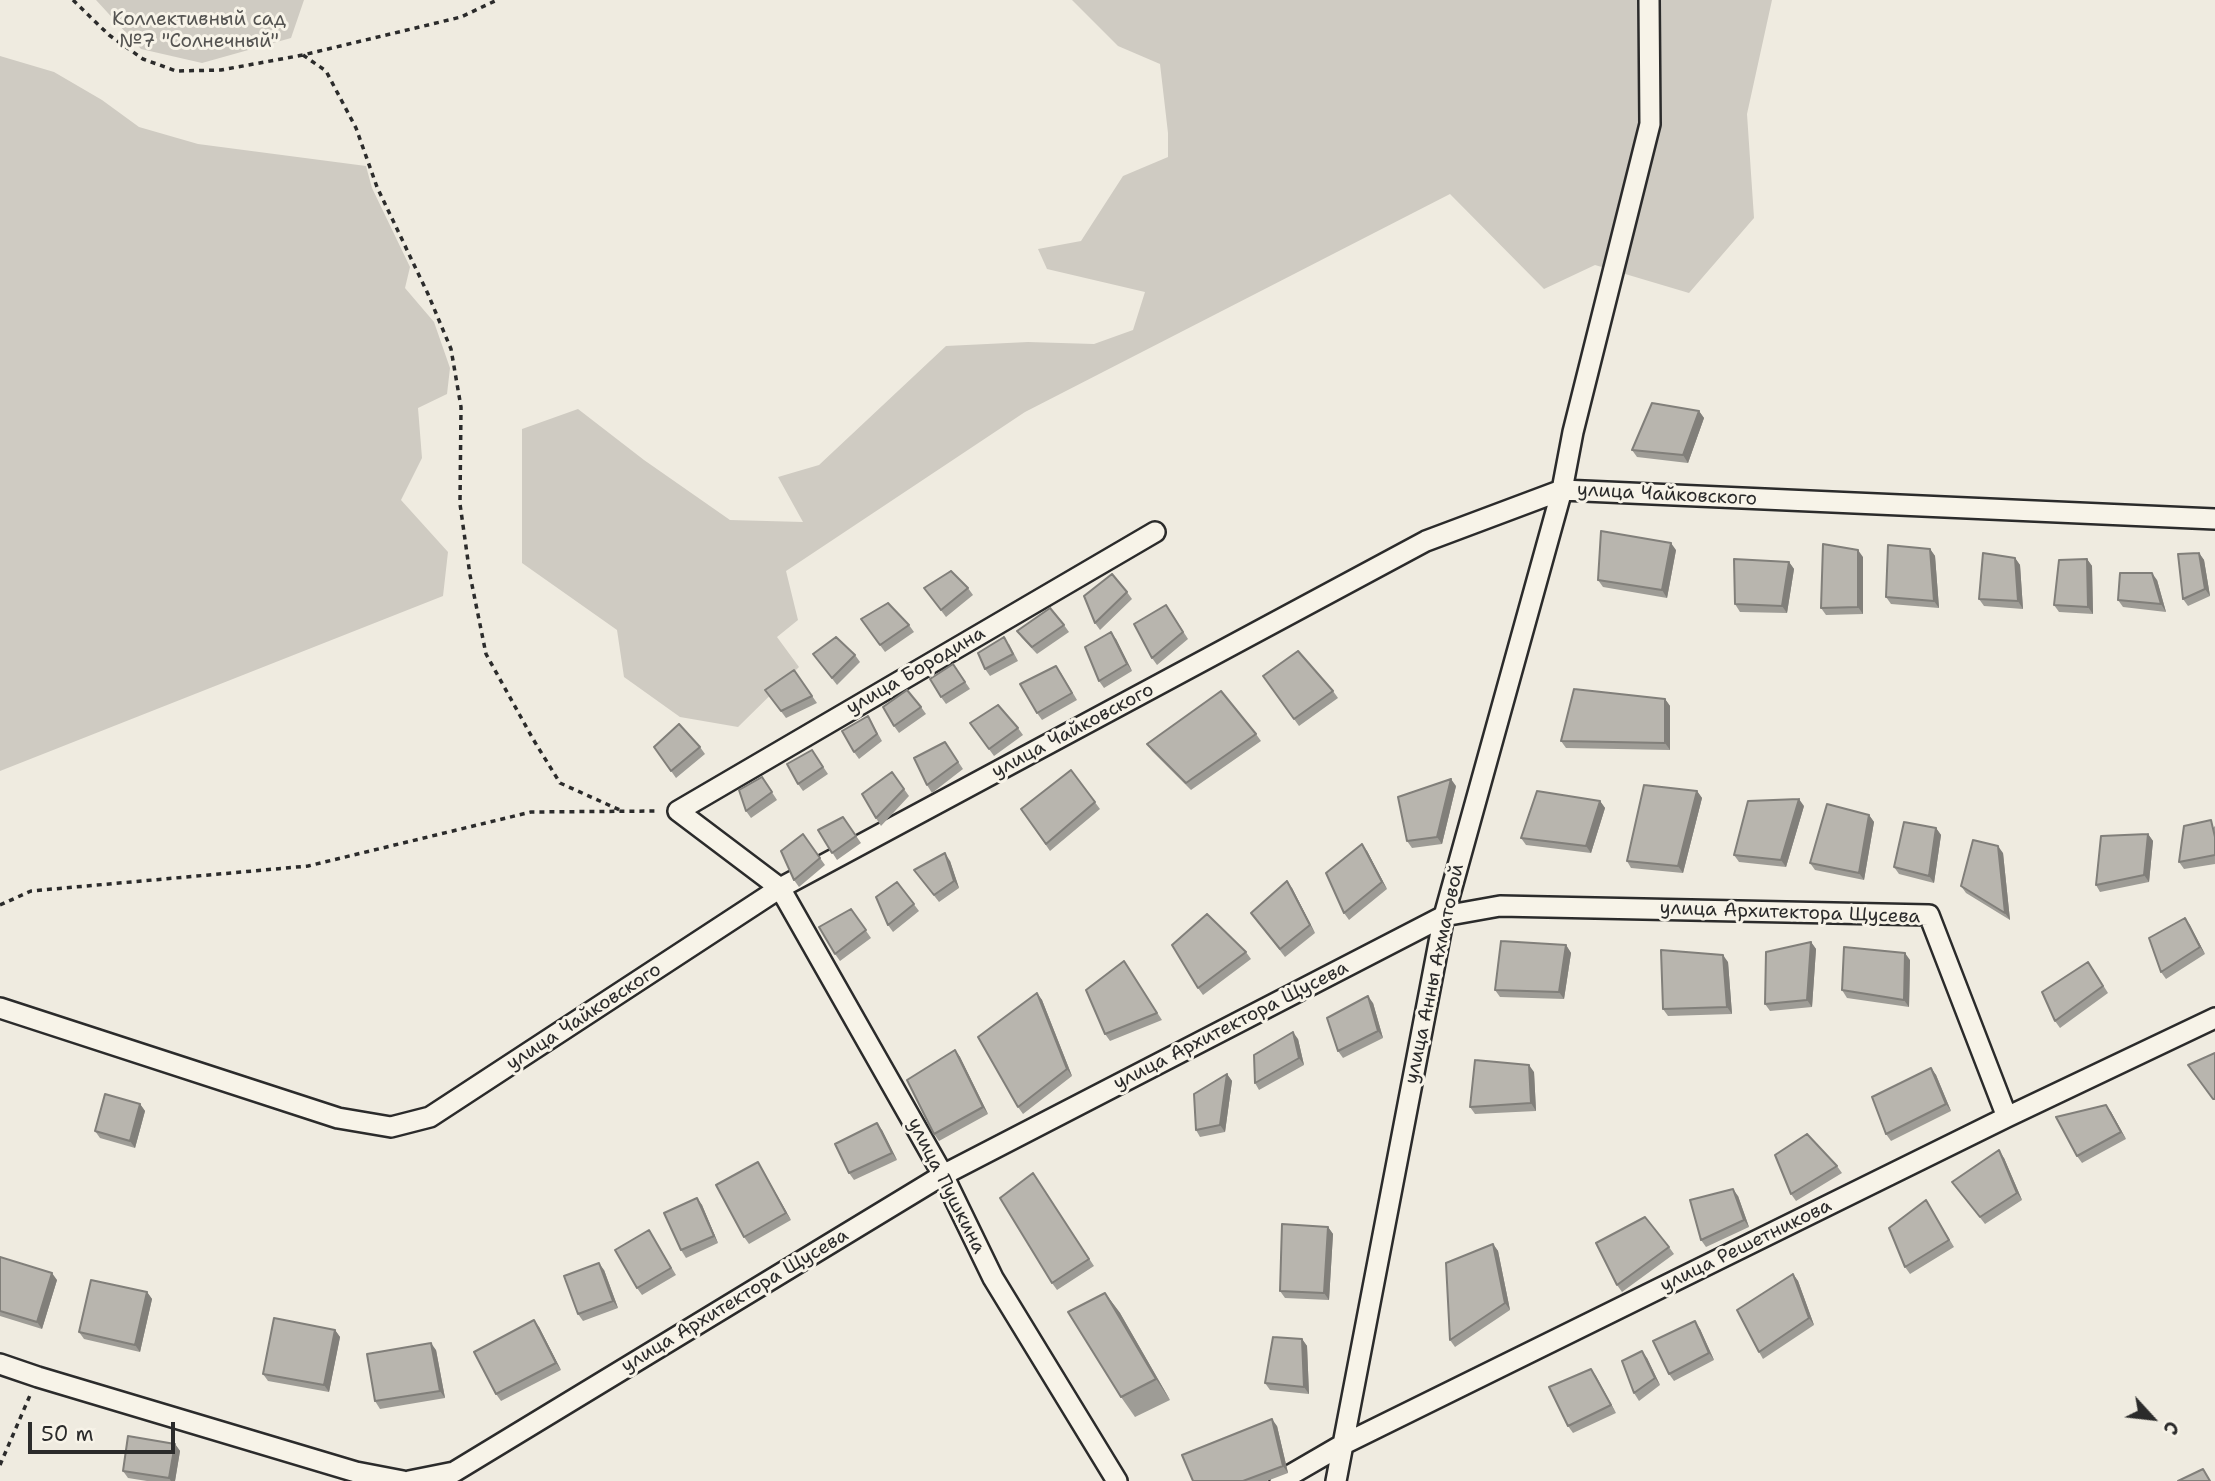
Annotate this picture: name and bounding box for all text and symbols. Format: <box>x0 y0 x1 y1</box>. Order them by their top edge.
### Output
park label: Коллективный сад №7 "Солнечный" <box>112 9 286 53</box>
street label: улица Чайковского <box>1577 479 1757 511</box>
street label: улица Бородина <box>843 622 989 720</box>
street label: улица Чайковского <box>988 679 1158 783</box>
street label: улица Анны Ахматовой <box>1401 862 1469 1086</box>
street label: улица Архитектора Щусева <box>1659 897 1921 929</box>
street label: улица Архитектора Щусева <box>1110 957 1352 1095</box>
street label: улица Чайковского <box>502 958 666 1076</box>
street label: улица Пушкина <box>902 1114 990 1258</box>
street label: улица Решетникова <box>1657 1195 1835 1297</box>
street label: улица Архитектора Щусева <box>617 1224 853 1378</box>
north arrow <box>2117 1383 2187 1453</box>
scale bar <box>32 1408 178 1452</box>
text: С <box>2157 1417 2185 1439</box>
text: 50 m <box>41 1420 94 1448</box>

